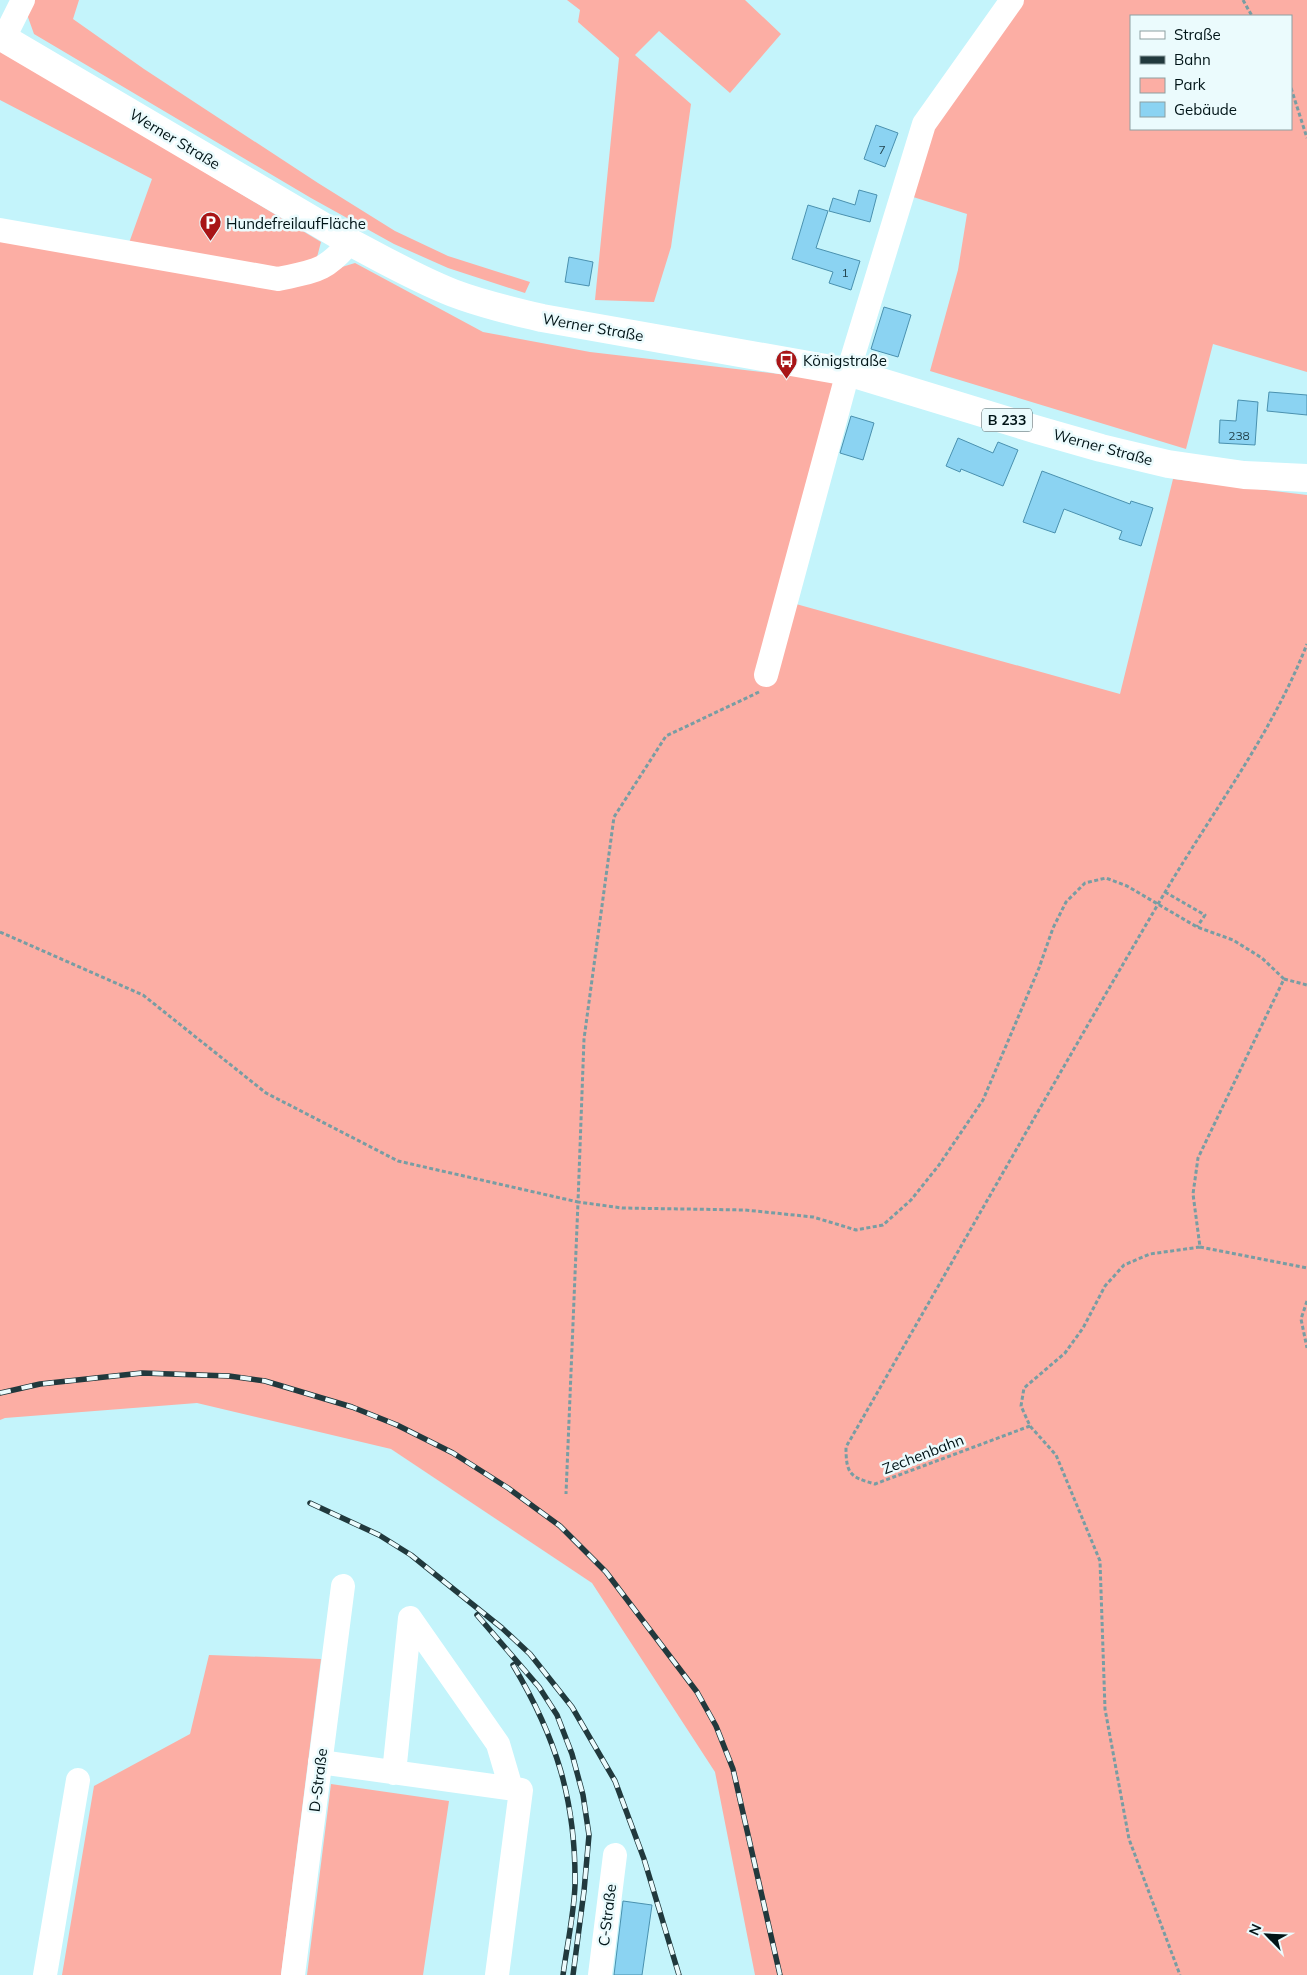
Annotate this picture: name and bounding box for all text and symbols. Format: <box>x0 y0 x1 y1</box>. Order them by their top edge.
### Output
legend <box>1130 15 1292 130</box>
text: Straße <box>1174 25 1221 44</box>
text: Bahn <box>1174 50 1211 69</box>
text: Park <box>1174 75 1206 94</box>
text: Gebäude <box>1174 100 1237 119</box>
street label: Werner Straße <box>126 105 224 173</box>
house number: 7 <box>878 142 886 157</box>
parking icon: HundefreilaufFläche <box>198 211 222 242</box>
place label: HundefreilaufFläche <box>226 214 366 233</box>
house number: 1 <box>841 265 849 280</box>
street label: Werner Straße <box>541 309 645 345</box>
bus stop icon: Königstraße <box>775 348 799 379</box>
place label: Königstraße <box>803 351 887 370</box>
road number: B 233 <box>982 408 1032 432</box>
street label: Werner Straße <box>1051 425 1155 469</box>
house number: 238 <box>1228 428 1250 443</box>
street label: Zechenbahn <box>880 1430 966 1478</box>
street label: D-Straße <box>305 1747 331 1813</box>
street label: C-Straße <box>594 1883 620 1947</box>
north arrow <box>1242 1910 1292 1960</box>
text: N <box>1245 1921 1265 1938</box>

